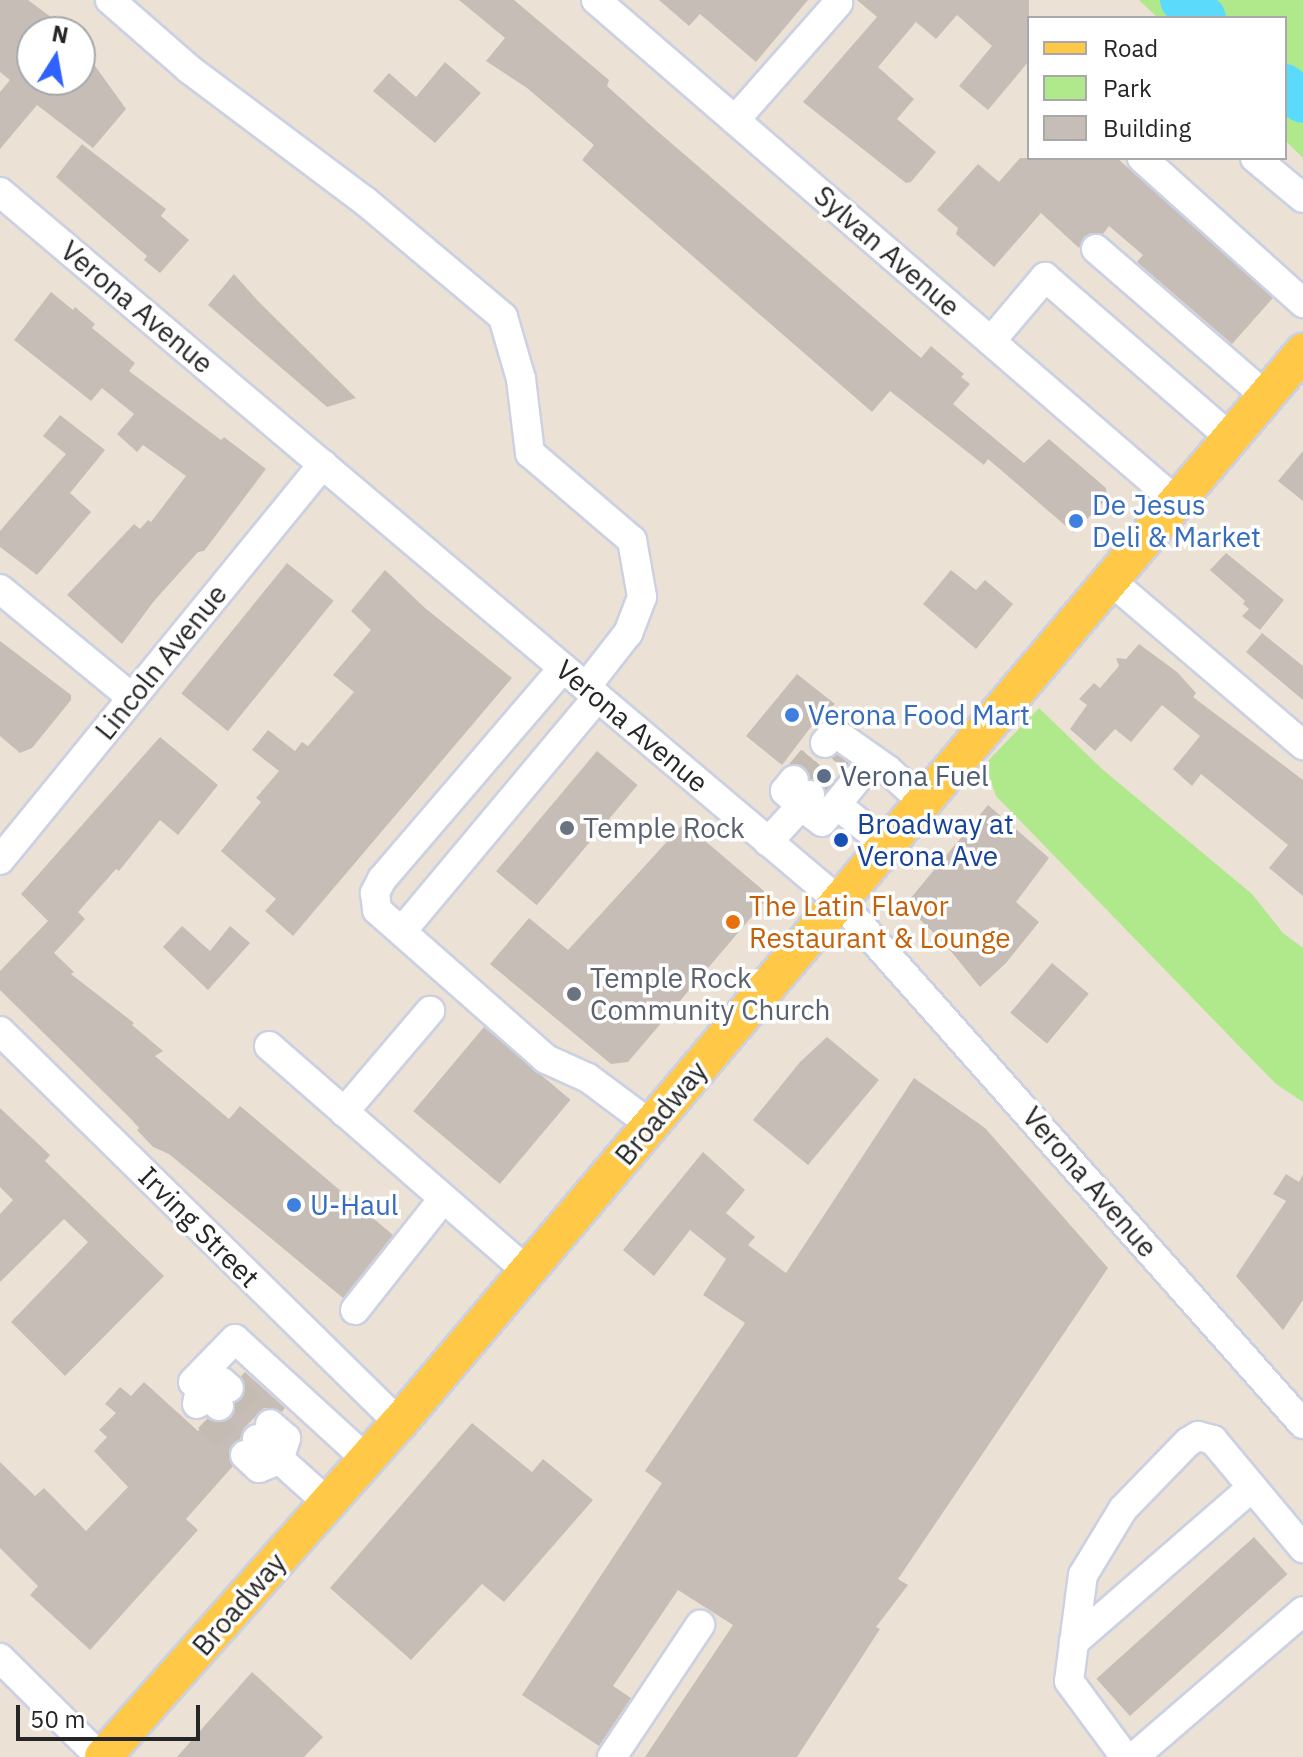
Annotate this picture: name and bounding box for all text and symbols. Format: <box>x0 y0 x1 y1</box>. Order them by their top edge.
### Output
north arrow <box>16 16 96 96</box>
legend <box>1027 16 1287 160</box>
text: N <box>50 18 71 50</box>
text: Road <box>1103 32 1158 64</box>
text: Park <box>1103 72 1152 104</box>
text: Building <box>1103 112 1191 144</box>
street label: Sylvan Avenue <box>807 179 967 323</box>
street label: Verona Avenue <box>54 234 220 380</box>
place label: De Jesus Deli & Market <box>1092 488 1261 554</box>
marker: De Jesus Deli & Market <box>1067 512 1085 530</box>
street label: Lincoln Avenue <box>88 578 234 746</box>
street label: Verona Avenue <box>549 653 715 799</box>
place label: Verona Food Mart <box>808 698 1030 732</box>
marker: Verona Food Mart <box>783 706 801 724</box>
place label: Verona Fuel <box>840 759 989 793</box>
marker: Verona Fuel <box>815 767 833 785</box>
place label: Broadway at Verona Ave <box>857 807 1014 873</box>
place label: Temple Rock <box>583 811 745 845</box>
marker: Temple Rock <box>558 819 576 837</box>
marker: Broadway at Verona Ave <box>832 831 850 849</box>
place label: The Latin Flavor Restaurant & Lounge <box>749 889 1011 955</box>
marker: The Latin Flavor Restaurant & Lounge <box>724 913 742 931</box>
place label: Temple Rock Community Church <box>590 961 830 1027</box>
marker: Temple Rock Community Church <box>565 985 583 1003</box>
street label: Broadway <box>608 1054 714 1172</box>
street label: Verona Avenue <box>1016 1100 1164 1264</box>
street label: Irving Street <box>132 1160 266 1294</box>
place label: U-Haul <box>310 1188 398 1222</box>
marker: U-Haul <box>285 1196 303 1214</box>
street label: Broadway <box>185 1546 293 1662</box>
scale bar <box>20 1689 204 1739</box>
text: 50 m <box>30 1703 85 1735</box>

